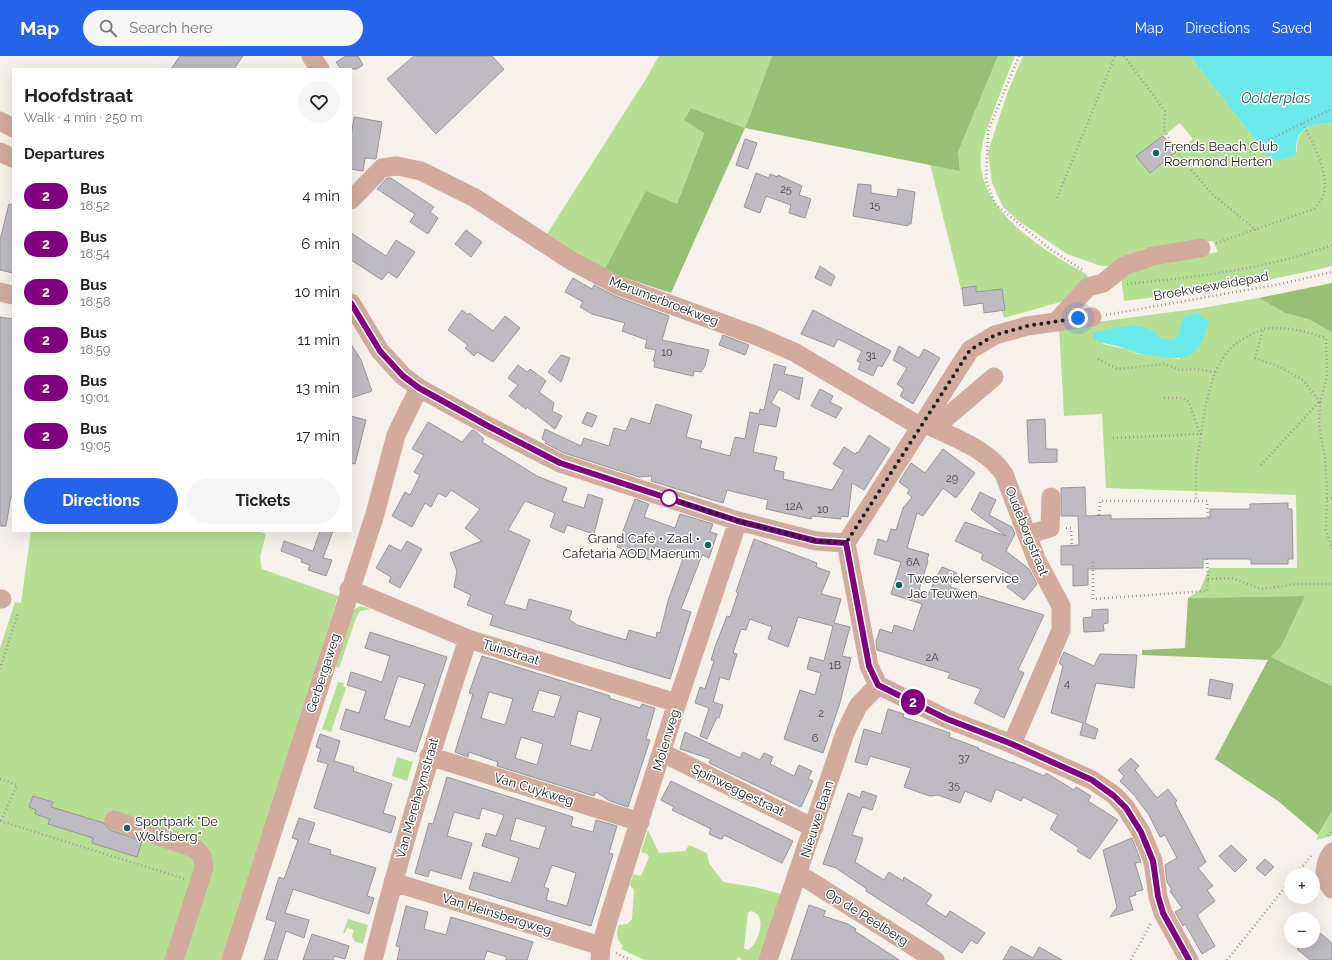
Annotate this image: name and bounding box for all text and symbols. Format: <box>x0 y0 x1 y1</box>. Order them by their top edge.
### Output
search box <box>83 10 363 46</box>
text: Map <box>20 17 59 39</box>
icon: search <box>97 17 119 39</box>
text: Search here <box>129 19 213 37</box>
text: Map <box>1135 20 1163 36</box>
text: Directions <box>1185 20 1250 36</box>
text: Saved <box>1272 20 1312 36</box>
button: heart <box>298 81 340 123</box>
text: Hoofdstraat <box>24 84 133 106</box>
water label: Oolderplas <box>1241 90 1311 106</box>
text: Walk · 4 min · 250 m <box>24 110 142 125</box>
place label: Frends Beach Club Roermond Herten <box>1164 139 1278 169</box>
text: Departures <box>24 145 105 163</box>
marker: Frends Beach Club Roermond Herten <box>1151 148 1161 158</box>
text: Bus <box>80 180 107 198</box>
house number: 25 <box>780 183 792 196</box>
text: 4 min <box>302 187 340 205</box>
text: 2 <box>42 188 50 204</box>
text: 18:52 <box>80 198 110 213</box>
house number: 15 <box>870 199 880 212</box>
text: Bus <box>80 228 107 246</box>
text: 6 min <box>301 235 340 253</box>
text: 2 <box>42 236 50 252</box>
text: 18:54 <box>80 246 110 261</box>
street label: Broekveeweidepad <box>1152 268 1270 304</box>
street label: Merumerbroekweg <box>607 273 721 329</box>
text: Bus <box>80 276 107 294</box>
text: 10 min <box>295 283 340 301</box>
text: 2 <box>42 284 50 300</box>
text: 18:58 <box>80 294 111 309</box>
your location <box>1068 308 1088 328</box>
text: Bus <box>80 324 107 342</box>
text: 11 min <box>298 331 340 349</box>
text: 2 <box>42 332 50 348</box>
text: 18:59 <box>80 342 110 357</box>
house number: 10 <box>661 346 673 359</box>
house number: 31 <box>866 349 877 362</box>
text: Bus <box>80 372 107 390</box>
text: 13 min <box>296 379 340 397</box>
text: 2 <box>42 380 50 396</box>
text: 19:01 <box>80 390 109 405</box>
text: Bus <box>80 420 107 438</box>
text: 17 min <box>296 427 340 445</box>
text: 2 <box>42 428 50 444</box>
text: 19:05 <box>80 438 111 453</box>
house number: 29 <box>946 472 958 485</box>
button: Directions <box>24 478 178 524</box>
button: Tickets <box>186 478 340 524</box>
street label: Oudeborgstraat <box>1002 484 1052 578</box>
unlabelled marker <box>660 489 678 507</box>
house number: 12A <box>785 500 804 513</box>
house number: 10 <box>817 503 829 516</box>
place label: Grand Café • Zaal • Cafetaria AOD Maerum <box>562 531 700 561</box>
marker: Grand Café • Zaal • Cafetaria AOD Maerum <box>703 540 713 550</box>
house number: 6A <box>906 556 921 569</box>
place label: Tweewielerservice Jac Teuwen <box>907 571 1019 601</box>
marker: Tweewielerservice Jac Teuwen <box>894 580 904 590</box>
street label: Gerbergaweg <box>303 631 343 715</box>
street label: Tuinstraat <box>481 636 542 668</box>
house number: 2A <box>925 651 939 664</box>
house number: 1B <box>829 659 841 672</box>
house number: 4 <box>1064 677 1070 690</box>
line badge: 2 <box>900 689 926 715</box>
text: 2 <box>909 694 917 710</box>
street label: Molenweg <box>650 707 682 773</box>
house number: 2 <box>818 707 824 720</box>
house number: 6 <box>812 732 819 745</box>
street label: Van Mereheymstraat <box>393 735 442 860</box>
house number: 37 <box>958 752 970 765</box>
street label: Spinweggestraat <box>689 761 787 819</box>
street label: Van Cuykweg <box>492 770 576 808</box>
street label: Nieuwe Baan <box>798 779 836 859</box>
house number: 35 <box>948 779 960 792</box>
place label: Sportpark "De Wolfsberg" <box>135 814 218 844</box>
marker: Sportpark "De Wolfsberg" <box>122 823 132 833</box>
map controls <box>1284 868 1320 948</box>
button: + <box>1284 868 1320 904</box>
street label: Op de Peelberg <box>823 885 911 949</box>
street label: Van Heinsbergweg <box>440 890 554 938</box>
button: − <box>1284 912 1320 948</box>

